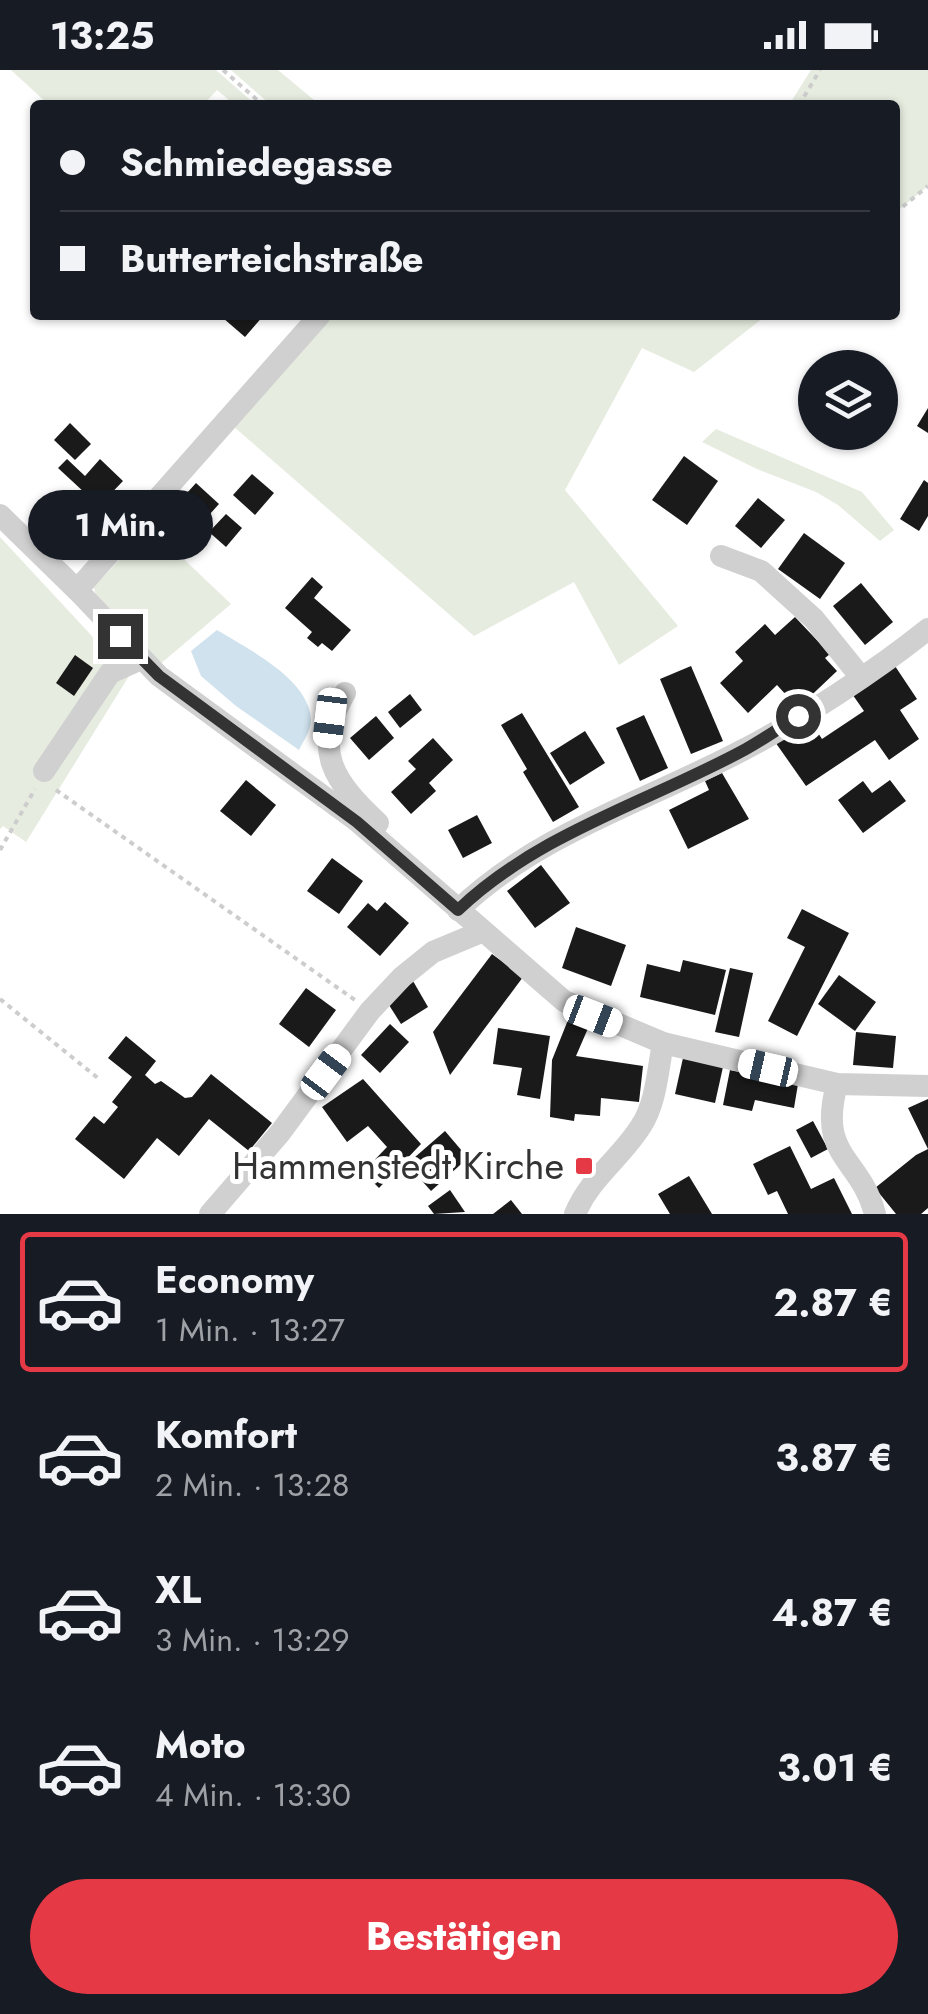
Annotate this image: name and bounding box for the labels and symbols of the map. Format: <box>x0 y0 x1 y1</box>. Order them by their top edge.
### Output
callout: 1 Min. <box>28 491 212 561</box>
route end <box>98 614 143 659</box>
car <box>311 686 349 750</box>
route start <box>776 694 821 739</box>
car <box>560 991 626 1041</box>
car <box>296 1039 356 1105</box>
car <box>735 1047 801 1089</box>
place label: Hammenstedt Kirche <box>232 1138 564 1193</box>
marker: Hammenstedt Kirche <box>573 1155 595 1177</box>

